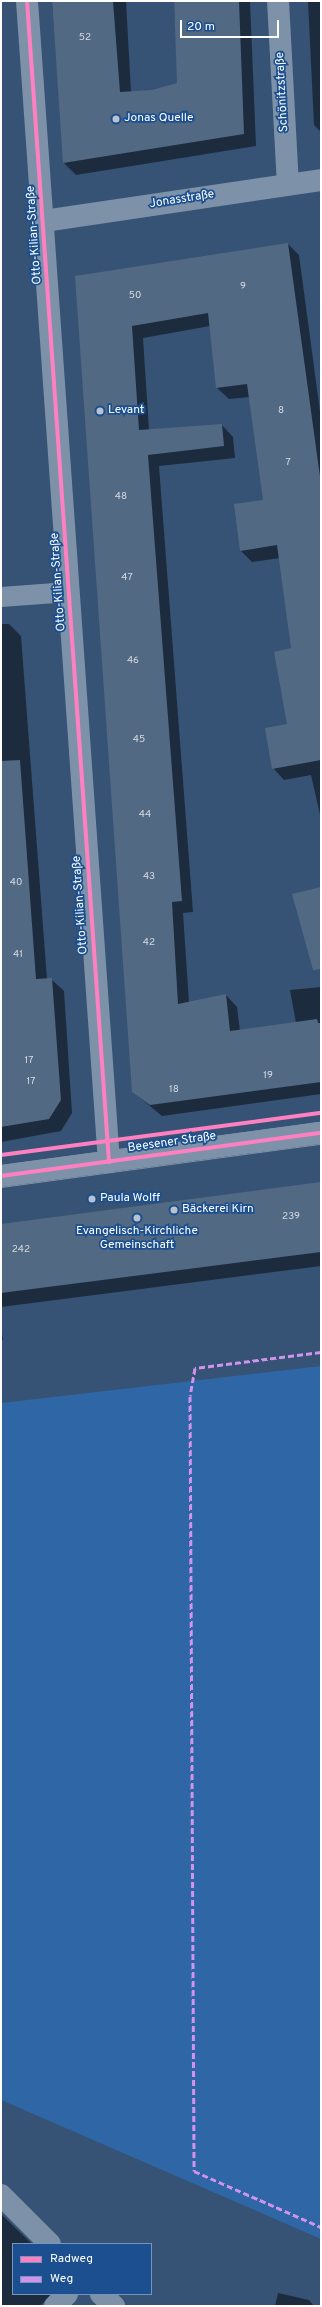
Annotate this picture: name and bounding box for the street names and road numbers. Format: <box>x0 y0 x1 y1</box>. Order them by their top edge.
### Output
street label: Schönitzstraße <box>274 52 292 132</box>
street label: Otto-Kilian-Straße <box>24 185 46 285</box>
street label: Jonasstraße <box>149 188 215 212</box>
street label: Otto-Kilian-Straße <box>48 532 70 632</box>
street label: Otto-Kilian-Straße <box>70 855 92 955</box>
street label: Beesener Straße <box>127 1130 217 1156</box>

